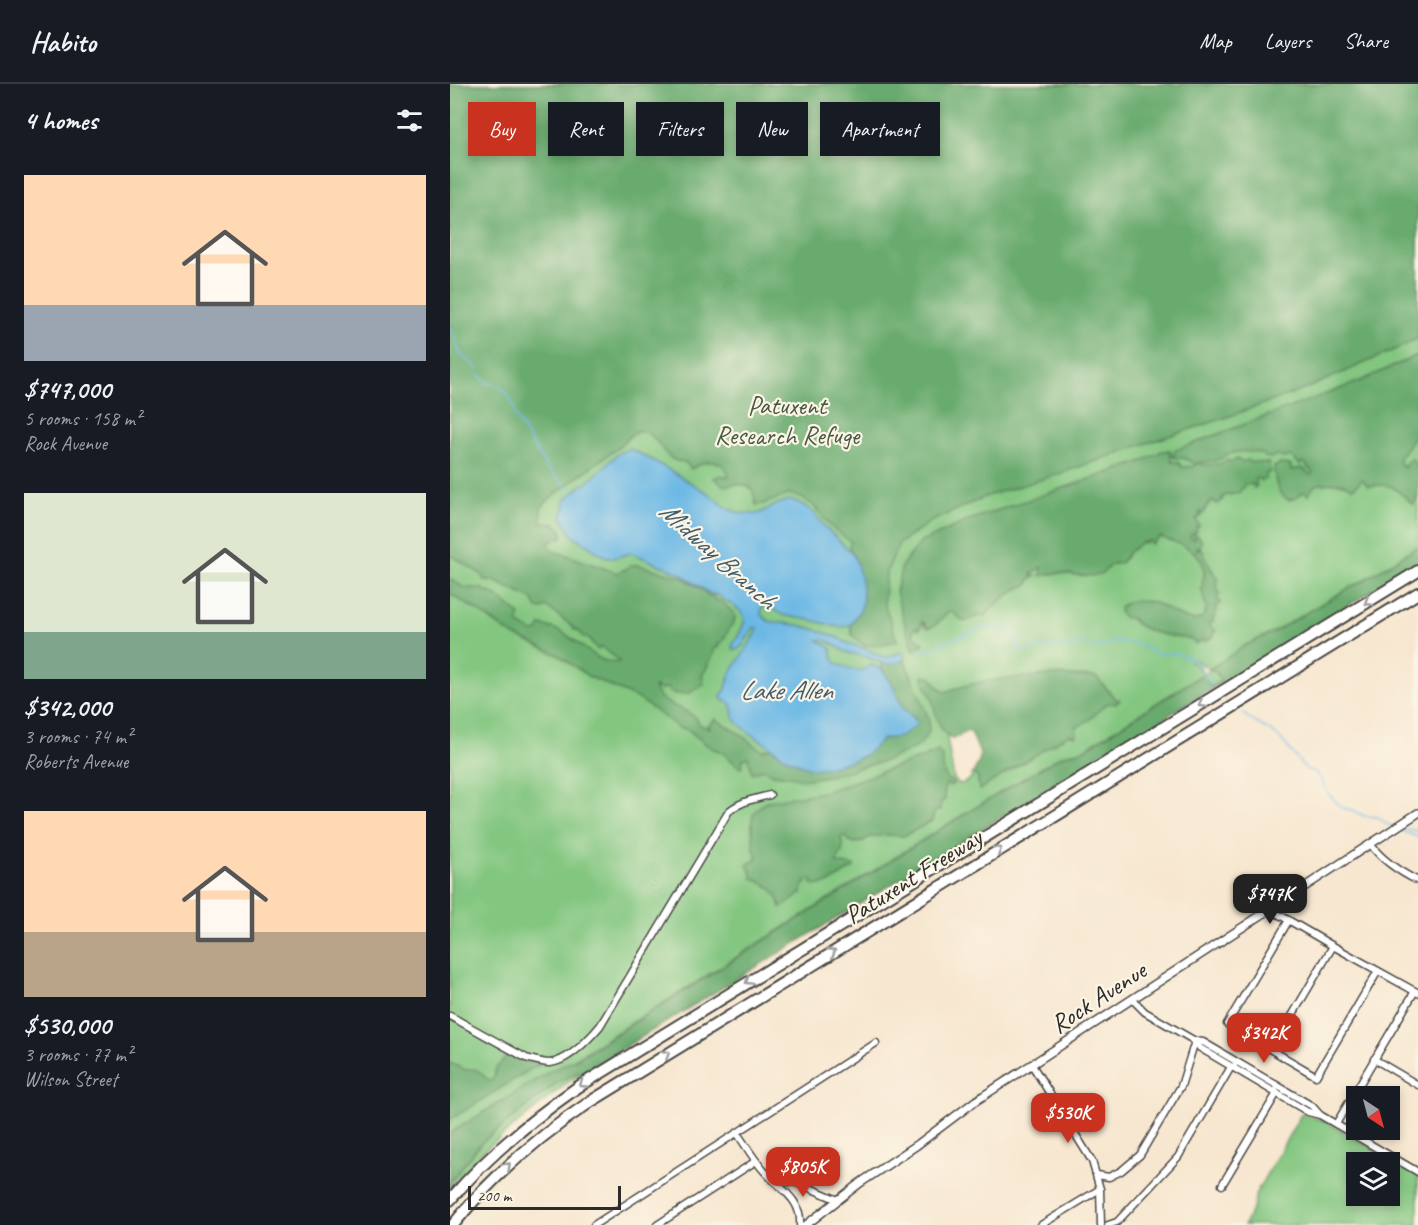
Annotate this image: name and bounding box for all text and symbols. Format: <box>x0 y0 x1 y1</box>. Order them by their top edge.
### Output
text: Habito <box>30 24 96 59</box>
text: Map <box>1199 28 1232 54</box>
text: Layers <box>1265 28 1311 54</box>
text: Share <box>1344 28 1388 54</box>
chip: Buy <box>468 102 536 156</box>
chip: Rent <box>548 102 624 156</box>
chip: Filters <box>636 102 724 156</box>
chip: New <box>736 102 808 156</box>
chip: Apartment <box>820 102 940 156</box>
text: 4 homes <box>24 104 97 137</box>
icon: filters <box>393 104 426 137</box>
icon: home <box>171 214 279 322</box>
text: $747,000 <box>24 373 111 406</box>
park label: Patuxent Research Refuge <box>715 389 861 452</box>
text: 5 rooms · 158 m² <box>24 406 141 431</box>
text: Rock Avenue <box>24 431 107 456</box>
water label: Midway Branch <box>653 494 785 618</box>
icon: home <box>171 532 279 640</box>
one-way arrow <box>1364 594 1374 606</box>
water label: Lake Allen <box>740 673 834 707</box>
text: $342,000 <box>24 691 111 724</box>
one-way arrow <box>1198 696 1208 708</box>
text: 3 rooms · 74 m² <box>24 724 132 749</box>
text: Roberts Avenue <box>24 749 128 774</box>
street label: Patuxent Freeway <box>839 820 990 932</box>
one-way arrow <box>992 845 1002 857</box>
icon: home <box>171 850 279 958</box>
pin: $747K <box>1228 874 1312 925</box>
text: $747K <box>1247 881 1293 906</box>
one-way arrow <box>826 947 836 959</box>
street label: Rock Avenue <box>1044 953 1155 1041</box>
one-way arrow <box>745 974 755 986</box>
text: $530,000 <box>24 1009 111 1042</box>
pin: $342K <box>1222 1013 1306 1064</box>
text: $342K <box>1241 1020 1287 1045</box>
text: 3 rooms · 77 m² <box>24 1042 132 1067</box>
one-way arrow <box>660 1049 670 1061</box>
text: Wilson Street <box>24 1067 117 1092</box>
one-way arrow <box>579 1077 590 1088</box>
north arrow <box>1346 1086 1400 1140</box>
map controls <box>1346 1086 1400 1206</box>
pin: $530K <box>1026 1093 1110 1144</box>
text: $530K <box>1045 1100 1091 1125</box>
pin: $805K <box>761 1147 845 1198</box>
button: layers <box>1346 1152 1400 1206</box>
text: $805K <box>780 1154 826 1179</box>
one-way arrow <box>500 1163 511 1174</box>
scale bar <box>468 1183 621 1210</box>
text: 200 m <box>477 1186 511 1206</box>

